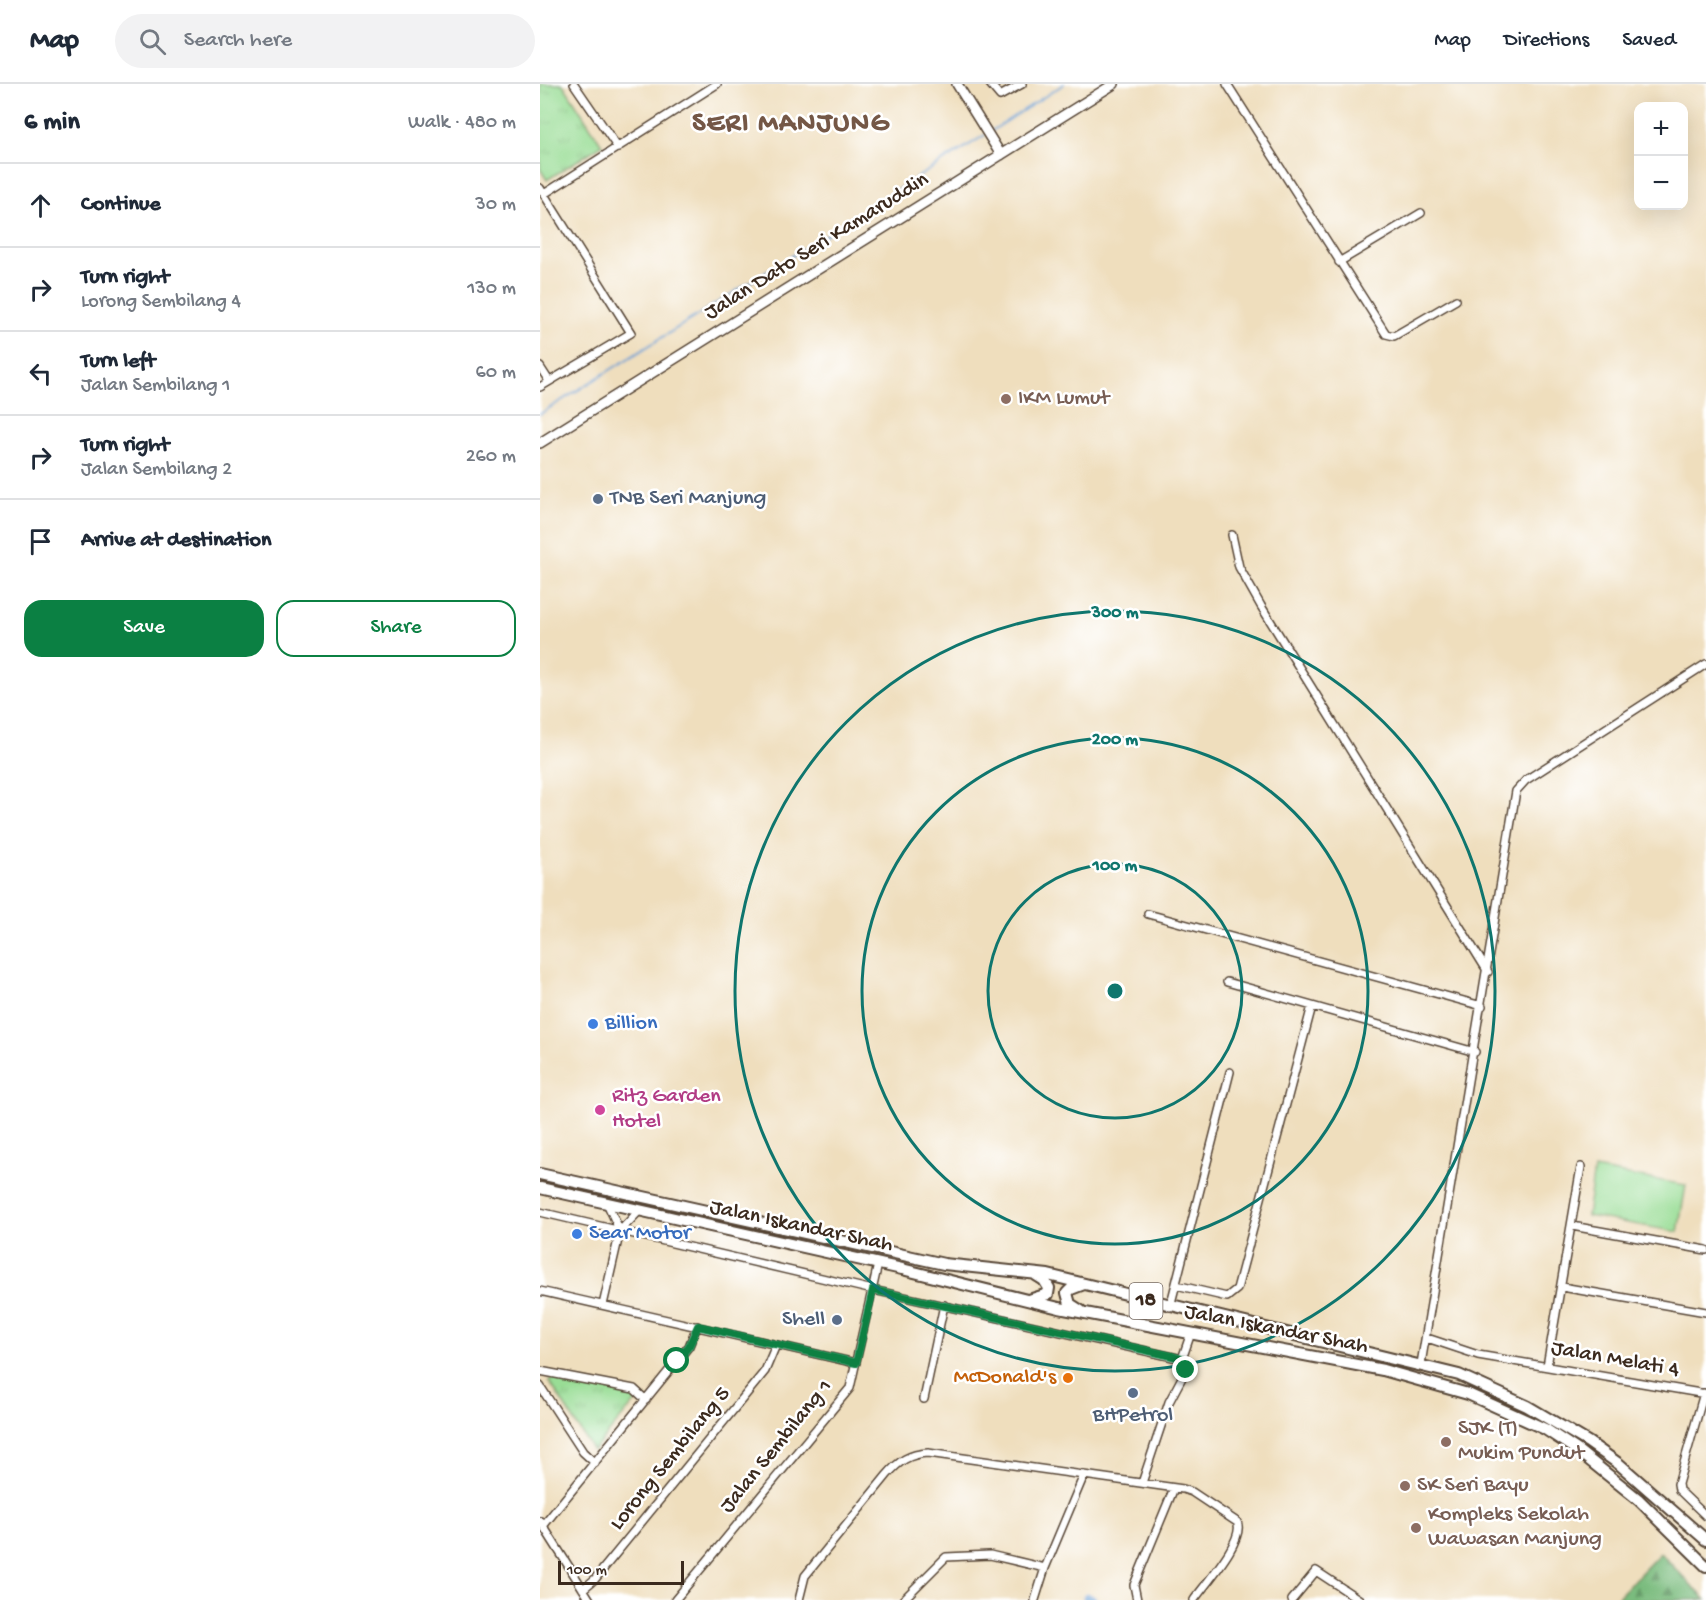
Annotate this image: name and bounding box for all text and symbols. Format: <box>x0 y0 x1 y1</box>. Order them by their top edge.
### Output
search box <box>115 14 535 68</box>
text: Map <box>30 25 79 58</box>
icon: search <box>136 25 169 58</box>
text: Search here <box>184 28 292 54</box>
text: Map <box>1434 29 1471 54</box>
text: Directions <box>1504 29 1589 54</box>
text: Saved <box>1622 29 1676 54</box>
map controls <box>1634 102 1688 210</box>
button: + <box>1634 102 1688 156</box>
text: 6 min <box>24 108 80 139</box>
district label: SERI MANJUNG <box>692 108 890 141</box>
text: Walk · 480 m <box>408 112 516 135</box>
button: − <box>1634 156 1688 210</box>
street label: Jalan Dato Seri Kamaruddin <box>700 167 934 327</box>
icon: ahead <box>24 189 57 222</box>
text: Continue <box>81 192 161 218</box>
text: 30 m <box>475 194 516 217</box>
text: Turn right <box>81 265 169 291</box>
icon: right <box>24 273 57 306</box>
text: 130 m <box>467 278 516 301</box>
text: Lorong Sembilang 4 <box>81 291 241 314</box>
text: Turn left <box>81 349 155 375</box>
icon: left <box>24 357 57 390</box>
text: 60 m <box>476 362 516 385</box>
text: Jalan Sembilang 1 <box>81 375 230 398</box>
place label: IKM Lumut <box>1018 386 1111 412</box>
marker: IKM Lumut <box>999 392 1013 406</box>
text: Turn right <box>81 433 169 459</box>
icon: right <box>24 441 57 474</box>
text: 260 m <box>466 446 516 469</box>
text: Jalan Sembilang 2 <box>81 459 232 482</box>
place label: TNB Seri Manjung <box>608 486 766 512</box>
marker: TNB Seri Manjung <box>591 492 605 506</box>
icon: arrive <box>24 525 57 558</box>
text: Arrive at destination <box>81 528 271 554</box>
button: Save <box>24 600 264 657</box>
button: Share <box>276 600 516 657</box>
text: 300 m <box>1091 603 1139 624</box>
text: 200 m <box>1092 730 1138 751</box>
text: 100 m <box>1092 856 1138 877</box>
centre of rings <box>1105 981 1125 1001</box>
place label: Billion <box>604 1011 658 1037</box>
marker: Billion <box>586 1017 600 1031</box>
place label: Ritz Garden Hotel <box>612 1084 721 1135</box>
marker: Ritz Garden Hotel <box>593 1103 607 1117</box>
street label: Jalan Iskandar Shah <box>707 1195 895 1259</box>
place label: Sear Motor <box>589 1221 693 1247</box>
marker: Sear Motor <box>570 1227 584 1241</box>
road number: 18 <box>1130 1283 1162 1319</box>
street label: Jalan Iskandar Shah <box>1182 1299 1370 1361</box>
place label: Shell <box>782 1307 825 1333</box>
marker: Shell <box>830 1313 844 1327</box>
street label: Jalan Melati 4 <box>1549 1336 1682 1384</box>
route start <box>663 1347 689 1373</box>
route end <box>1172 1356 1198 1382</box>
place label: McDonald's <box>953 1365 1057 1391</box>
marker: McDonald's <box>1061 1371 1075 1385</box>
street label: Jalan Sembilang 1 <box>715 1375 839 1519</box>
street label: Lorong Sembilang 5 <box>605 1382 737 1536</box>
marker: BHPetrol <box>1126 1386 1140 1400</box>
place label: BHPetrol <box>1092 1403 1173 1429</box>
place label: SJK (T) Mukim Pundut <box>1458 1416 1586 1467</box>
marker: SJK (T) Mukim Pundut <box>1439 1435 1453 1449</box>
place label: SK Seri Bayu <box>1417 1473 1528 1499</box>
marker: SK Seri Bayu <box>1398 1479 1412 1493</box>
place label: Kompleks Sekolah Wawasan Manjung <box>1428 1502 1602 1553</box>
marker: Kompleks Sekolah Wawasan Manjung <box>1409 1521 1423 1535</box>
scale bar <box>558 1558 684 1586</box>
text: 100 m <box>567 1562 607 1581</box>

